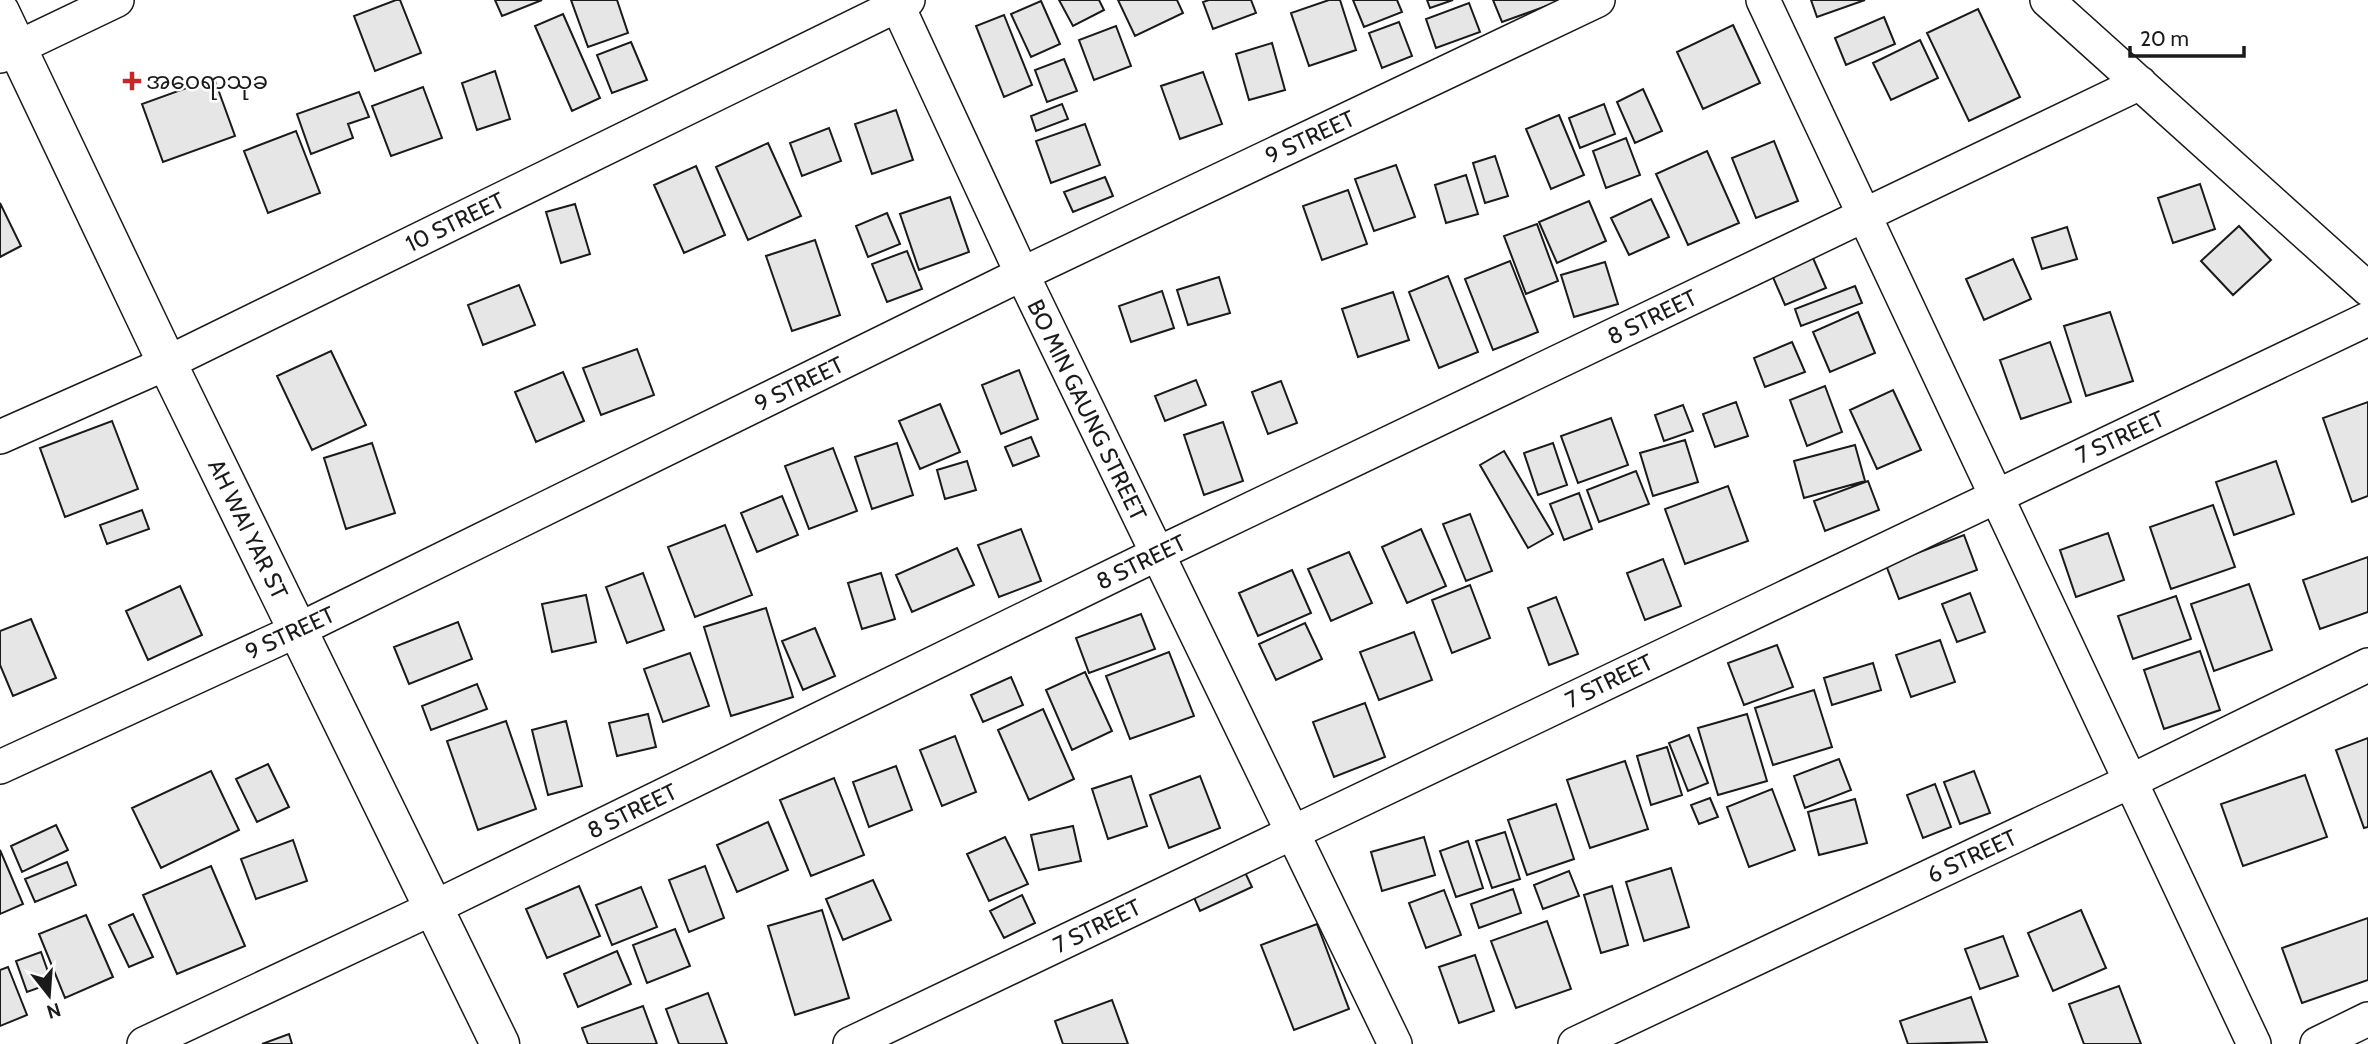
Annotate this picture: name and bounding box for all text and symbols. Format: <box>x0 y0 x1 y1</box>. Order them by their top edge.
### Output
scale bar <box>2130 14 2244 58</box>
text: 20 m <box>2140 26 2189 51</box>
place label: အဝေရာသုခ <box>146 67 268 100</box>
marker: အဝေရာသုခ <box>124 73 140 89</box>
street label: 9 STREET <box>1261 104 1359 170</box>
street label: 10 STREET <box>401 186 509 258</box>
street label: 8 STREET <box>1603 283 1701 351</box>
street label: BO MIN GAUNG STREET <box>1021 295 1153 525</box>
street label: 9 STREET <box>750 350 848 418</box>
street label: 7 STREET <box>2071 404 2169 470</box>
street label: AH WAI YAR ST <box>202 454 294 604</box>
street label: 8 STREET <box>1092 528 1190 596</box>
street label: 9 STREET <box>241 600 339 666</box>
street label: 7 STREET <box>1561 648 1657 714</box>
street label: 8 STREET <box>583 777 681 845</box>
street label: 6 STREET <box>1923 823 2021 889</box>
street label: 7 STREET <box>1049 893 1145 959</box>
north arrow <box>14 960 84 1030</box>
text: N <box>44 998 64 1024</box>

